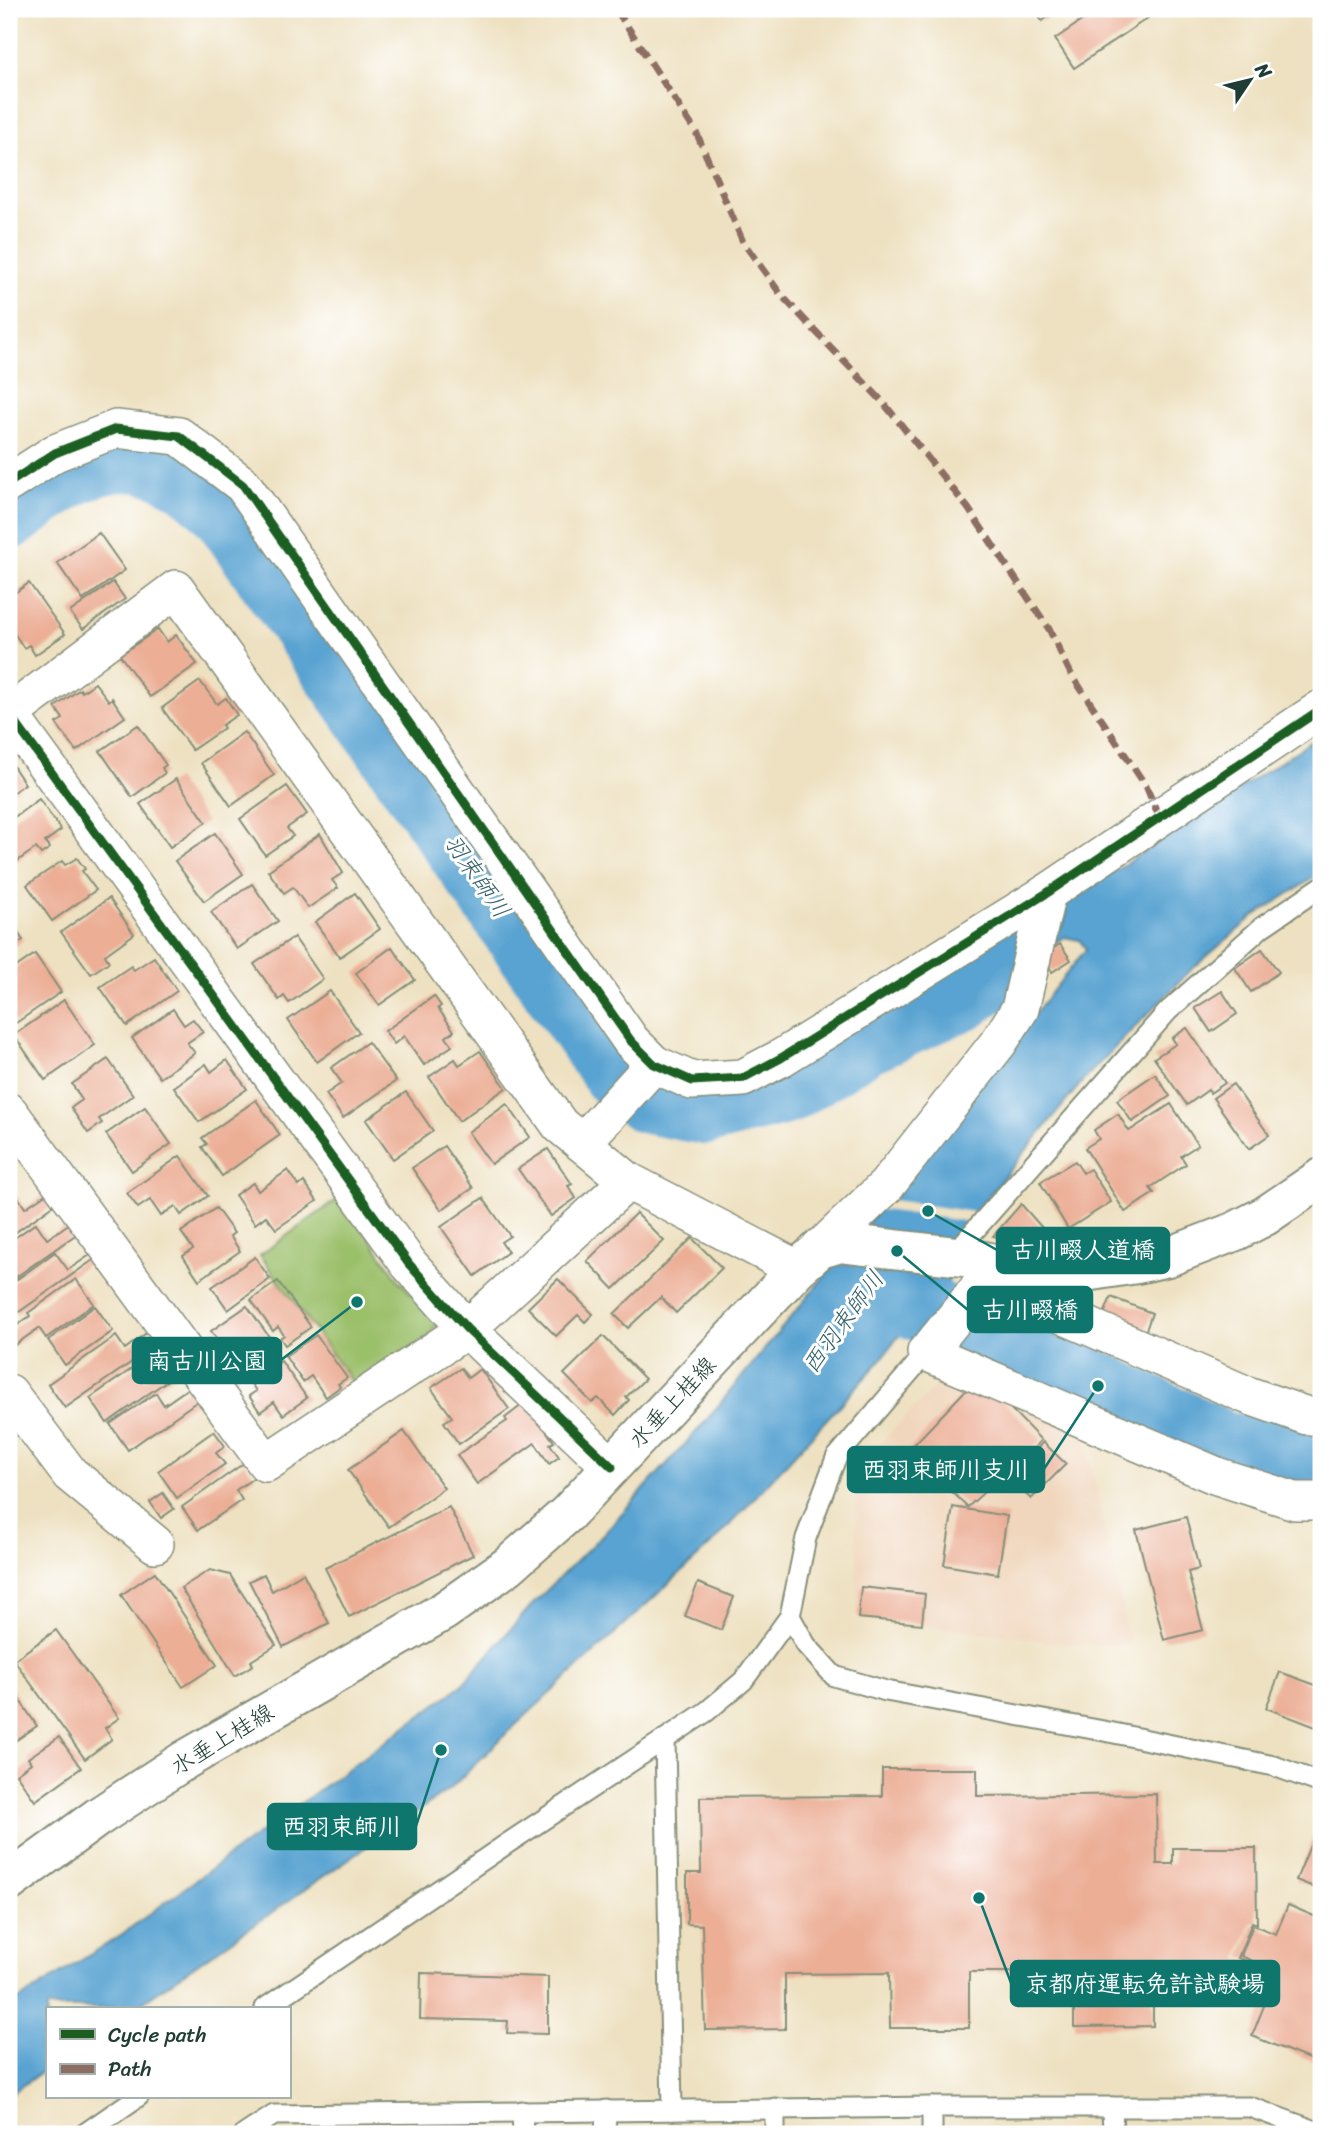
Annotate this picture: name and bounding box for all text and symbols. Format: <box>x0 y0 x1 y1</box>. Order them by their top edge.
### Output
north arrow <box>1214 46 1284 116</box>
text: N <box>1246 55 1281 86</box>
water label: 羽束師川 <box>432 825 522 927</box>
callout: 古川畷人道橋 <box>997 1228 1169 1273</box>
text: 古川畷人道橋 <box>1011 1229 1155 1271</box>
water label: 西羽束師川 <box>791 1261 895 1383</box>
callout: 古川畷橋 <box>968 1287 1092 1332</box>
text: 古川畷橋 <box>982 1289 1078 1331</box>
callout: 南古川公園 <box>133 1338 281 1383</box>
text: 南古川公園 <box>147 1340 267 1382</box>
street label: 水垂上桂線 <box>618 1346 727 1458</box>
callout: 西羽束師川支川 <box>848 1447 1044 1492</box>
text: 西羽束師川支川 <box>862 1449 1030 1491</box>
street label: 水垂上桂線 <box>162 1692 282 1787</box>
callout: 西羽束師川 <box>268 1804 416 1849</box>
text: 西羽束師川 <box>282 1806 402 1848</box>
callout: 京都府運転免許試験場 <box>1011 1961 1279 2006</box>
text: 京都府運転免許試験場 <box>1025 1963 1265 2005</box>
legend <box>46 2007 290 2098</box>
text: Cycle path <box>108 2016 207 2054</box>
text: Path <box>108 2050 151 2088</box>

